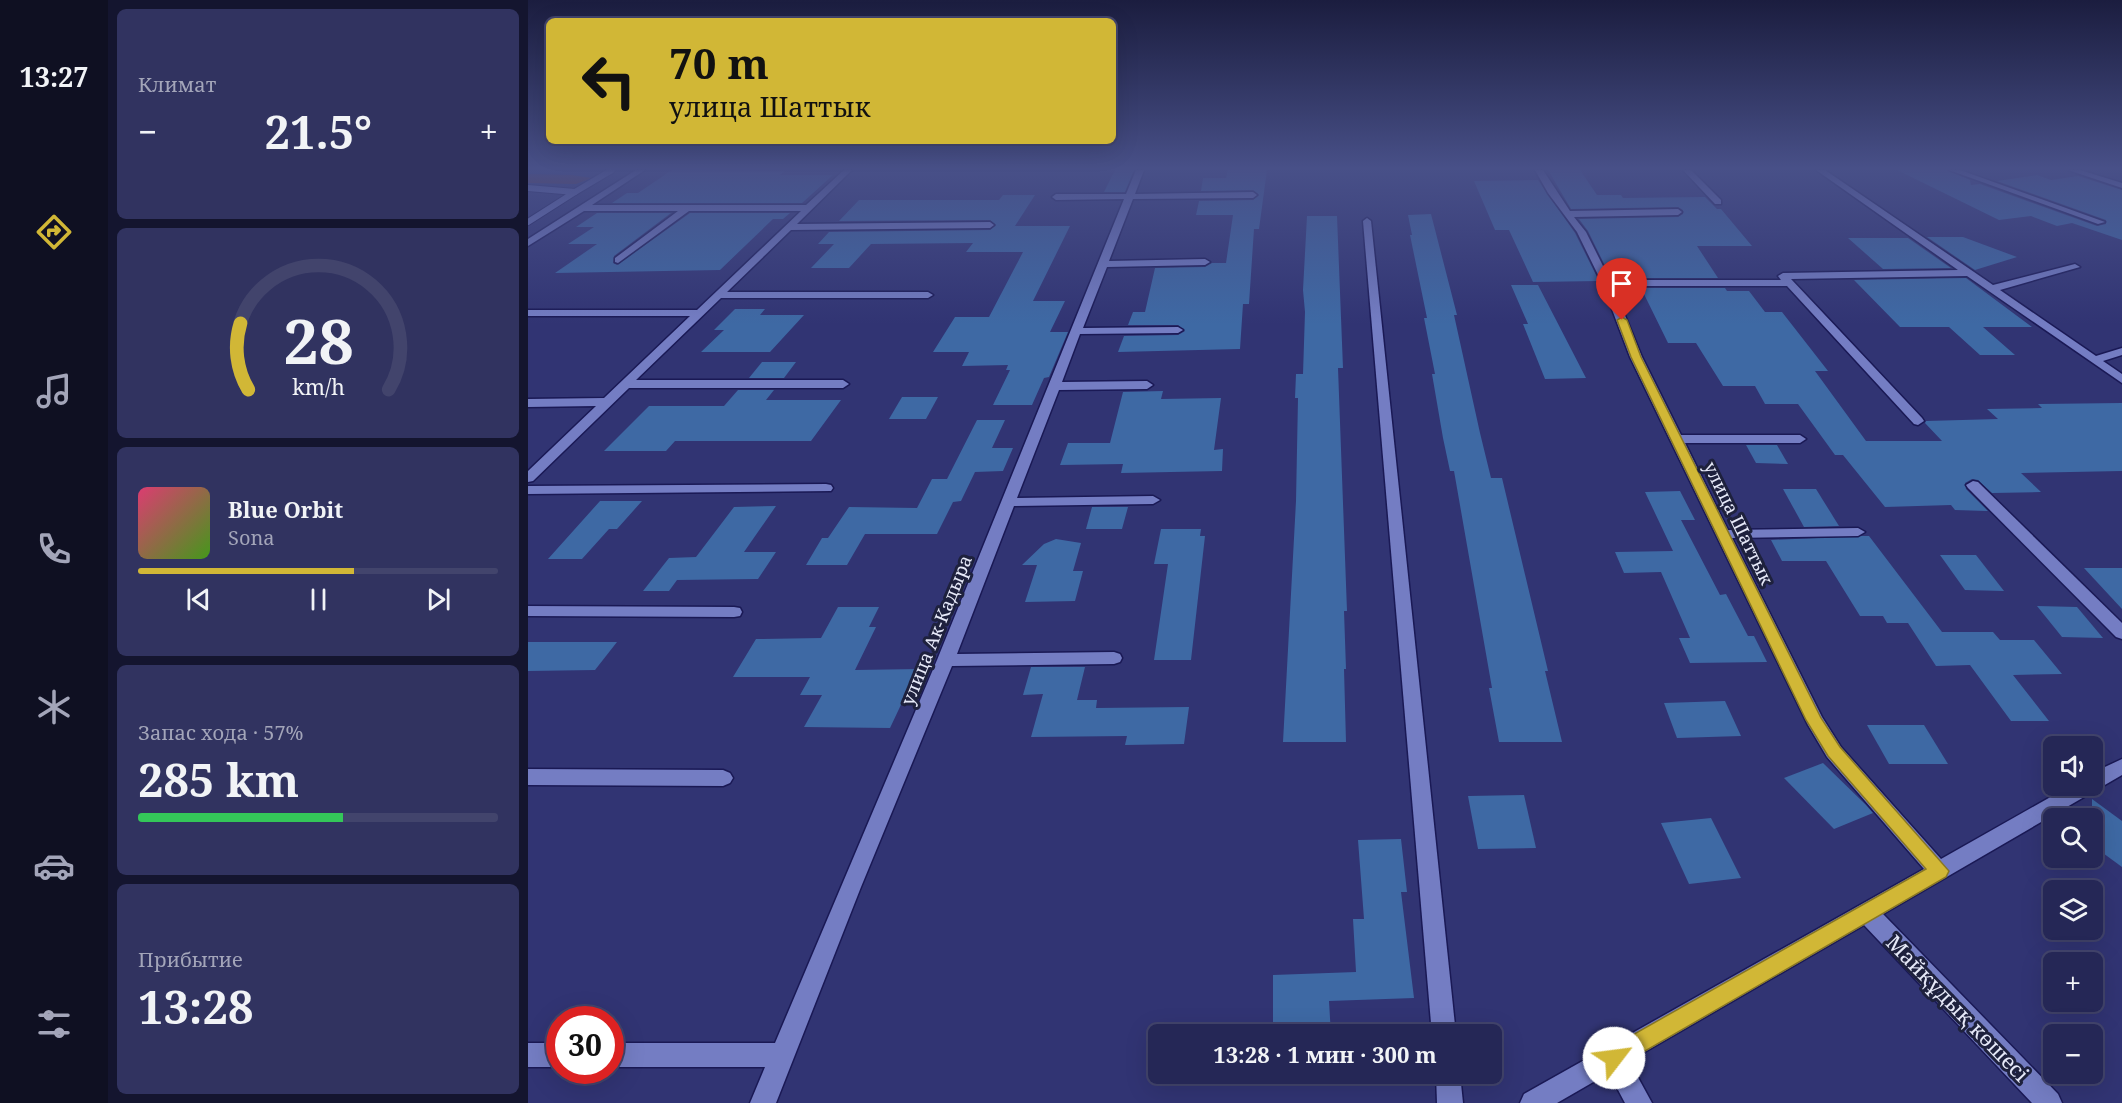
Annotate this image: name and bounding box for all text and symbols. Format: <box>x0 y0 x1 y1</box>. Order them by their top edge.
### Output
text: 70 m <box>669 34 769 91</box>
icon: left <box>570 42 648 120</box>
text: 13:27 <box>19 58 89 95</box>
text: Климат <box>138 71 216 98</box>
text: улица Шаттык <box>669 88 871 125</box>
text: 21.5° <box>265 101 372 162</box>
text: − <box>138 109 157 154</box>
text: + <box>480 109 498 154</box>
icon: directions <box>33 211 75 253</box>
pin <box>1596 258 1647 320</box>
icon: arrive <box>1605 267 1638 300</box>
text: 28 <box>283 297 353 382</box>
icon: music <box>33 370 75 412</box>
text: km/h <box>292 372 345 401</box>
street label: улица Шаттык <box>1699 457 1779 589</box>
text: Blue Orbit <box>228 494 343 524</box>
text: Sona <box>228 524 275 551</box>
icon: phone <box>33 528 75 570</box>
street label: улица Ак-Кадыра <box>895 551 977 709</box>
icon: previous <box>182 583 215 616</box>
icon: pause <box>302 583 335 616</box>
icon: next <box>422 583 455 616</box>
icon: climate <box>33 686 75 728</box>
text: Запас хода · 57% <box>138 719 303 746</box>
map controls <box>2043 736 2103 1084</box>
button: sound <box>2043 736 2103 796</box>
text: 285 km <box>138 749 299 810</box>
button: search <box>2043 808 2103 868</box>
icon: car <box>33 845 75 887</box>
button: layers <box>2043 880 2103 940</box>
street label: Майқұдық көшесі <box>1881 928 2035 1088</box>
text: Прибытие <box>138 946 243 973</box>
button: + <box>2043 952 2103 1012</box>
text: 13:28 <box>138 976 253 1037</box>
icon: filters <box>33 1003 75 1045</box>
speed limit sign: 30 <box>546 1006 624 1084</box>
button: − <box>2043 1024 2103 1084</box>
position arrow <box>1582 1026 1646 1090</box>
text: 13:28 · 1 мин · 300 m <box>1213 1039 1437 1069</box>

